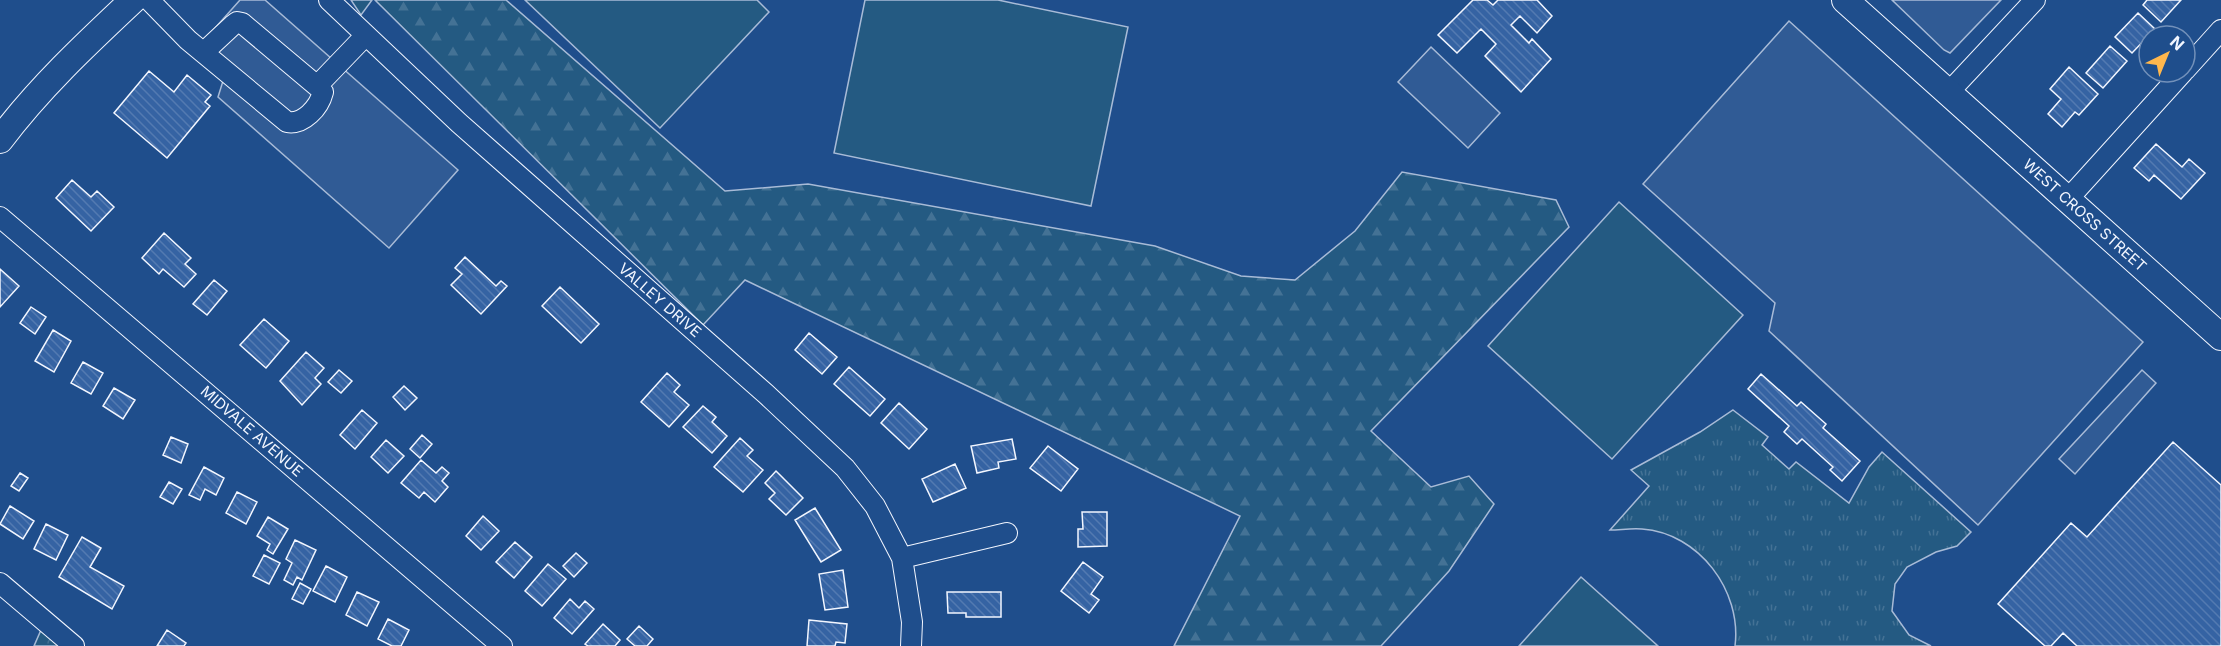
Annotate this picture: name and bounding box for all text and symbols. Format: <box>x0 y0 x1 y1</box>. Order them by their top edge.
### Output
north arrow <box>2137 24 2197 84</box>
text: N <box>2166 32 2189 55</box>
street label: WEST CROSS STREET <box>2019 155 2151 275</box>
street label: VALLEY DRIVE <box>615 259 705 341</box>
street label: MIDVALE AVENUE <box>197 381 307 481</box>

